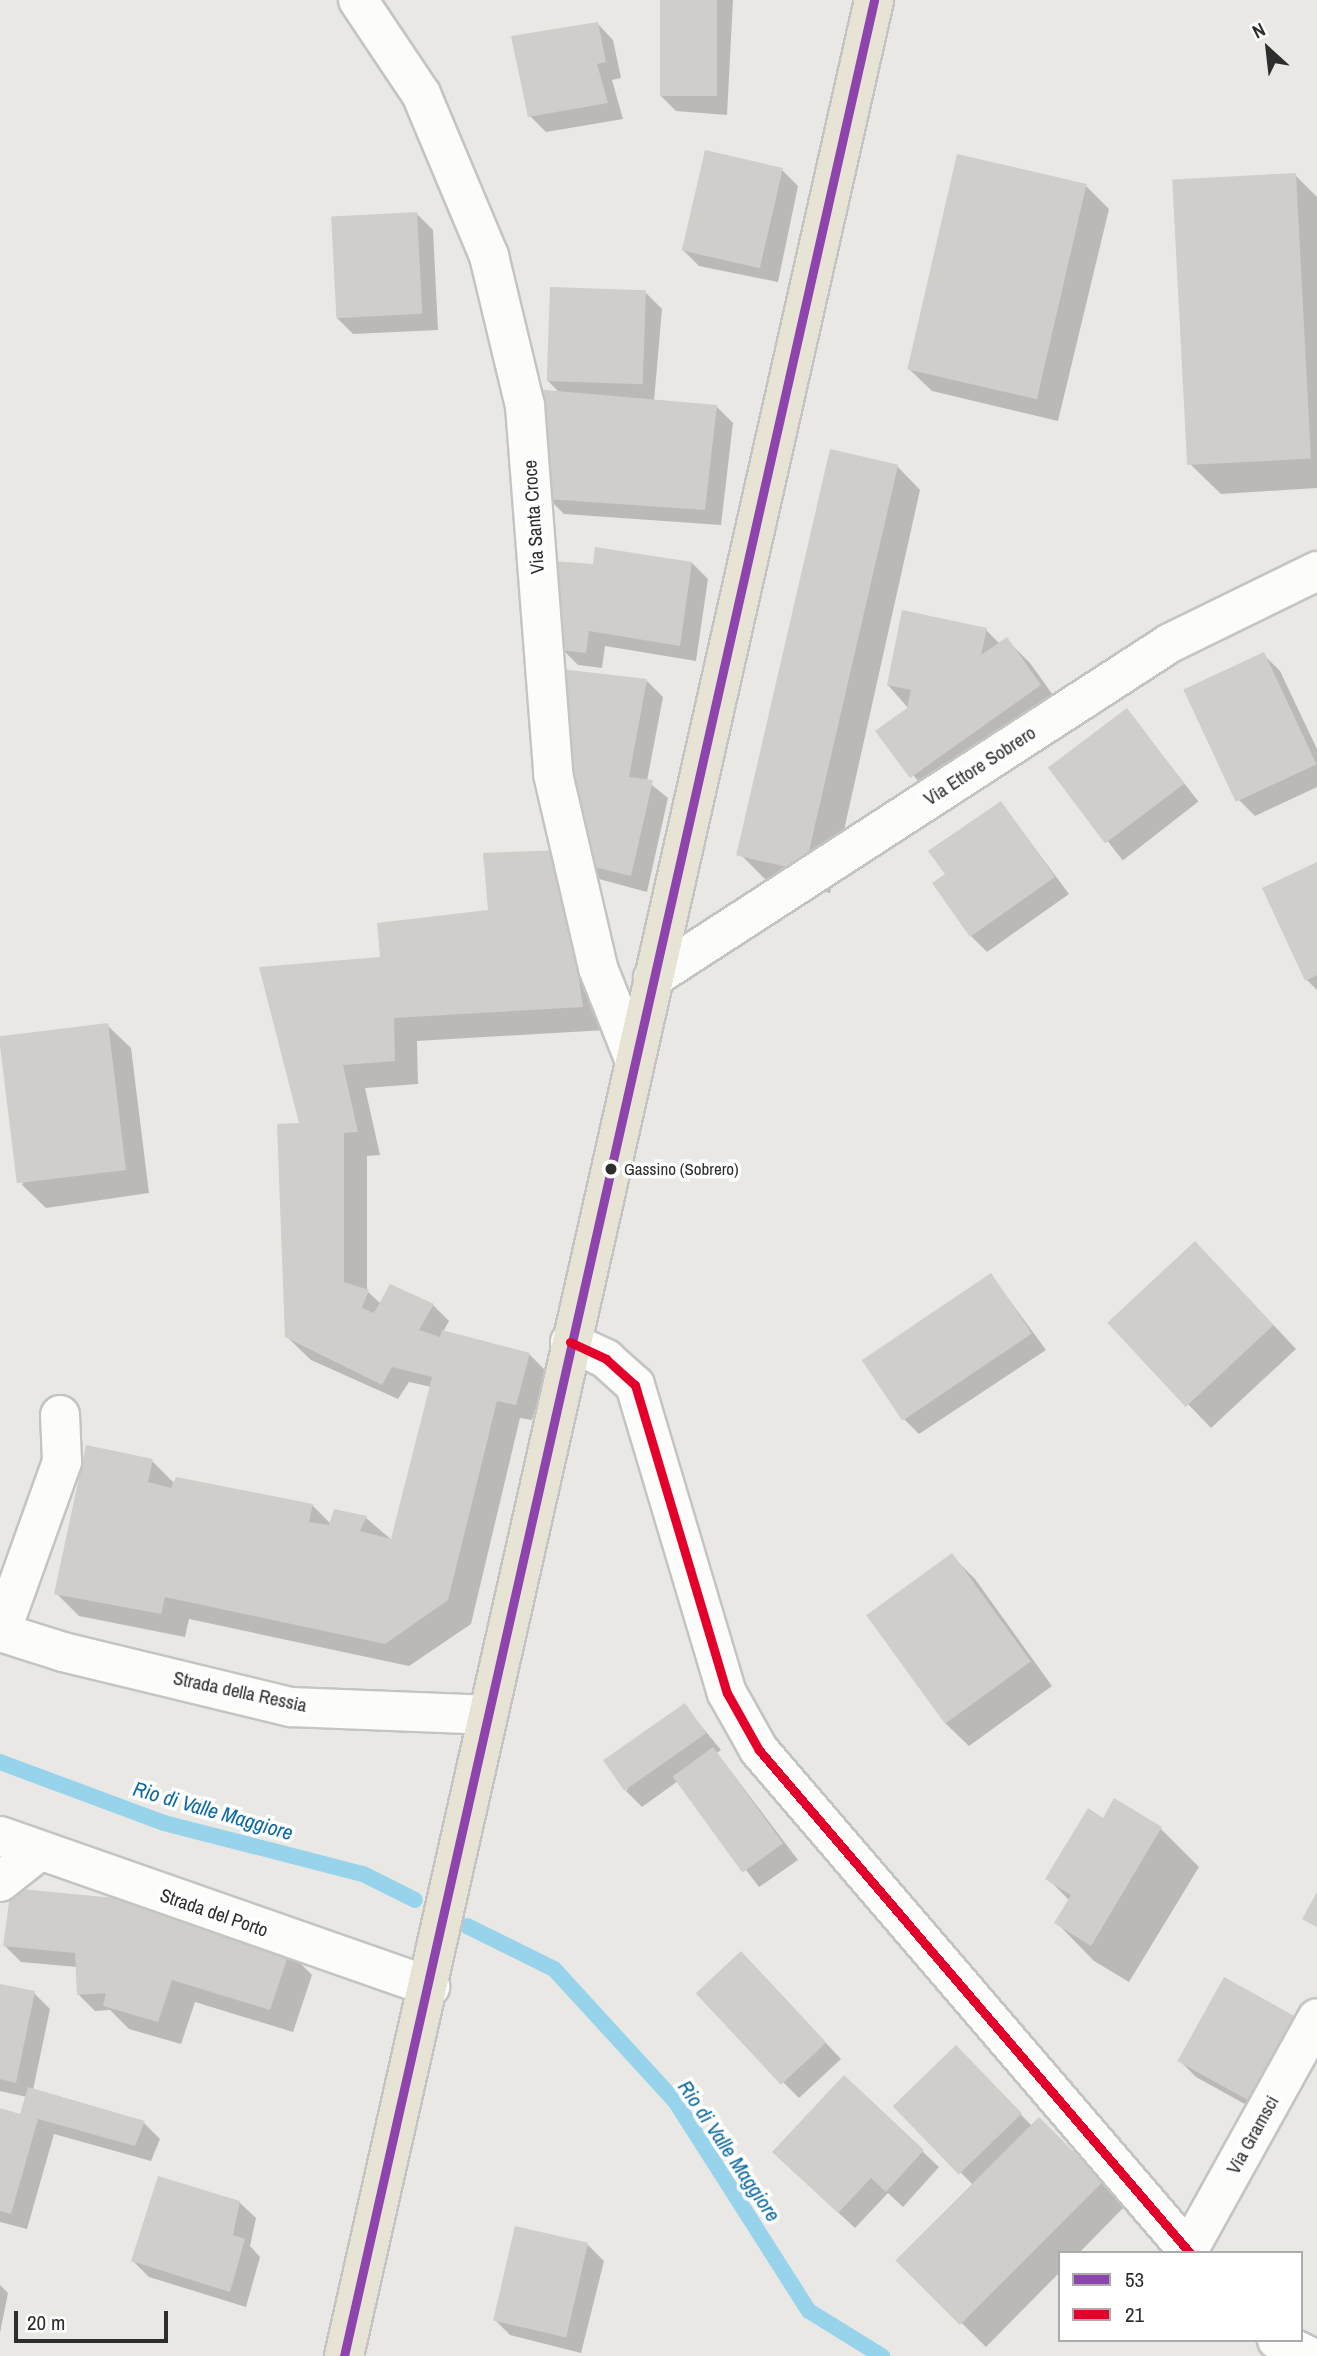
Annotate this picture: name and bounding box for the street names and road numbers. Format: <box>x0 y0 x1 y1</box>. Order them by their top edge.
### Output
street label: Via Santa Croce <box>519 459 549 575</box>
street label: Via Ettore Sobrero <box>920 721 1040 811</box>
street label: Strada della Ressia <box>171 1667 309 1717</box>
street label: Strada del Porto <box>157 1884 271 1942</box>
street label: Via Gramsci <box>1222 2092 1284 2178</box>

